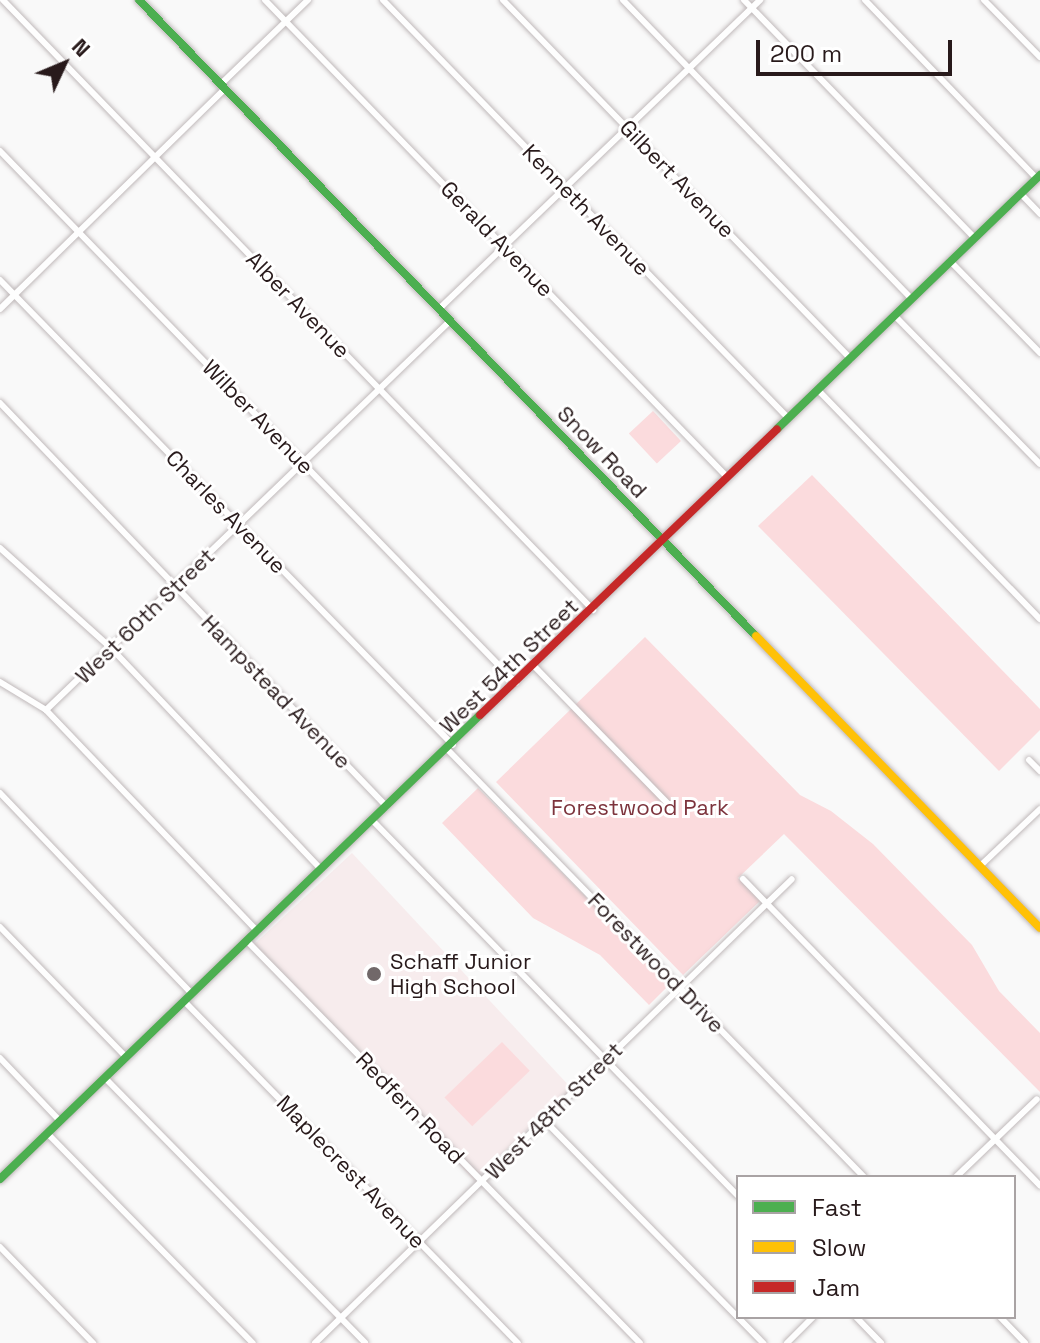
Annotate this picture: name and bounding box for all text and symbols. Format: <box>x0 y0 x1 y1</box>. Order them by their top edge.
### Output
north arrow <box>24 24 104 104</box>
scale bar <box>760 24 956 74</box>
text: N <box>66 32 96 62</box>
text: 200 m <box>770 38 842 69</box>
street label: Gilbert Avenue <box>614 114 740 244</box>
street label: Kenneth Avenue <box>517 139 655 281</box>
street label: Gerald Avenue <box>435 176 559 302</box>
street label: Alber Avenue <box>241 246 355 364</box>
street label: Wilber Avenue <box>197 354 319 480</box>
street label: Snow Road <box>552 401 652 503</box>
street label: Charles Avenue <box>160 445 292 579</box>
street label: West 60th Street <box>70 543 220 689</box>
street label: West 54th Street <box>434 593 584 739</box>
street label: Hampstead Avenue <box>196 609 356 775</box>
park label: Forestwood Park <box>551 795 729 821</box>
street label: Forestwood Drive <box>582 887 730 1039</box>
place label: Schaff Junior High School <box>390 948 531 1000</box>
marker: Schaff Junior High School <box>365 965 383 983</box>
street label: West 48th Street <box>480 1037 628 1185</box>
street label: Redfern Road <box>350 1047 470 1169</box>
street label: Maplecrest Avenue <box>271 1090 431 1254</box>
legend <box>736 1175 1016 1319</box>
text: Fast <box>812 1192 862 1223</box>
text: Slow <box>812 1232 866 1263</box>
text: Jam <box>812 1272 860 1303</box>

